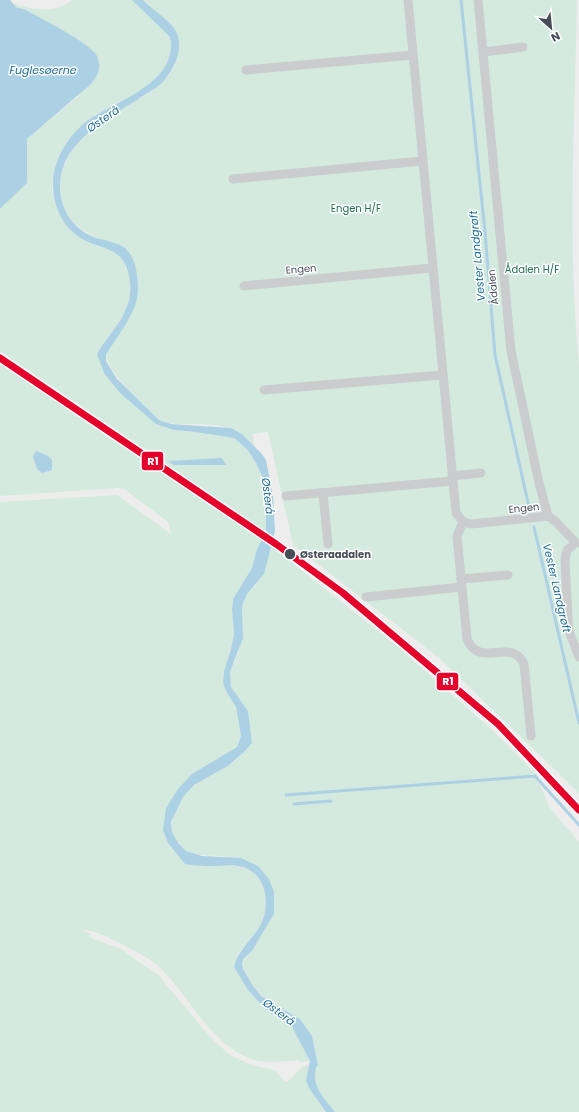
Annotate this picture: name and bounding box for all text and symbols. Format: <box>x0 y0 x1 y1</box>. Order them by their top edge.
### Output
north arrow <box>531 8 571 48</box>
text: N <box>548 28 563 46</box>
water label: Fuglesøerne <box>9 62 77 78</box>
water label: Østerå <box>83 102 123 137</box>
park label: Engen H/F <box>331 201 381 216</box>
water label: Vester Landgrøft <box>465 209 489 302</box>
street label: Engen <box>285 260 317 278</box>
park label: Ådalen H/F <box>505 262 559 277</box>
street label: Ådalen <box>484 269 502 305</box>
line badge: R1 <box>141 451 164 471</box>
text: R1 <box>147 453 159 469</box>
water label: Østerå <box>258 476 278 516</box>
street label: Engen <box>508 499 540 517</box>
water label: Vester Landgrøft <box>539 542 575 635</box>
marker: Østeraadalen <box>283 547 297 561</box>
place label: Østeraadalen <box>300 547 371 562</box>
line badge: R1 <box>436 672 459 691</box>
text: R1 <box>442 673 454 689</box>
water label: Østerå <box>259 994 299 1030</box>

